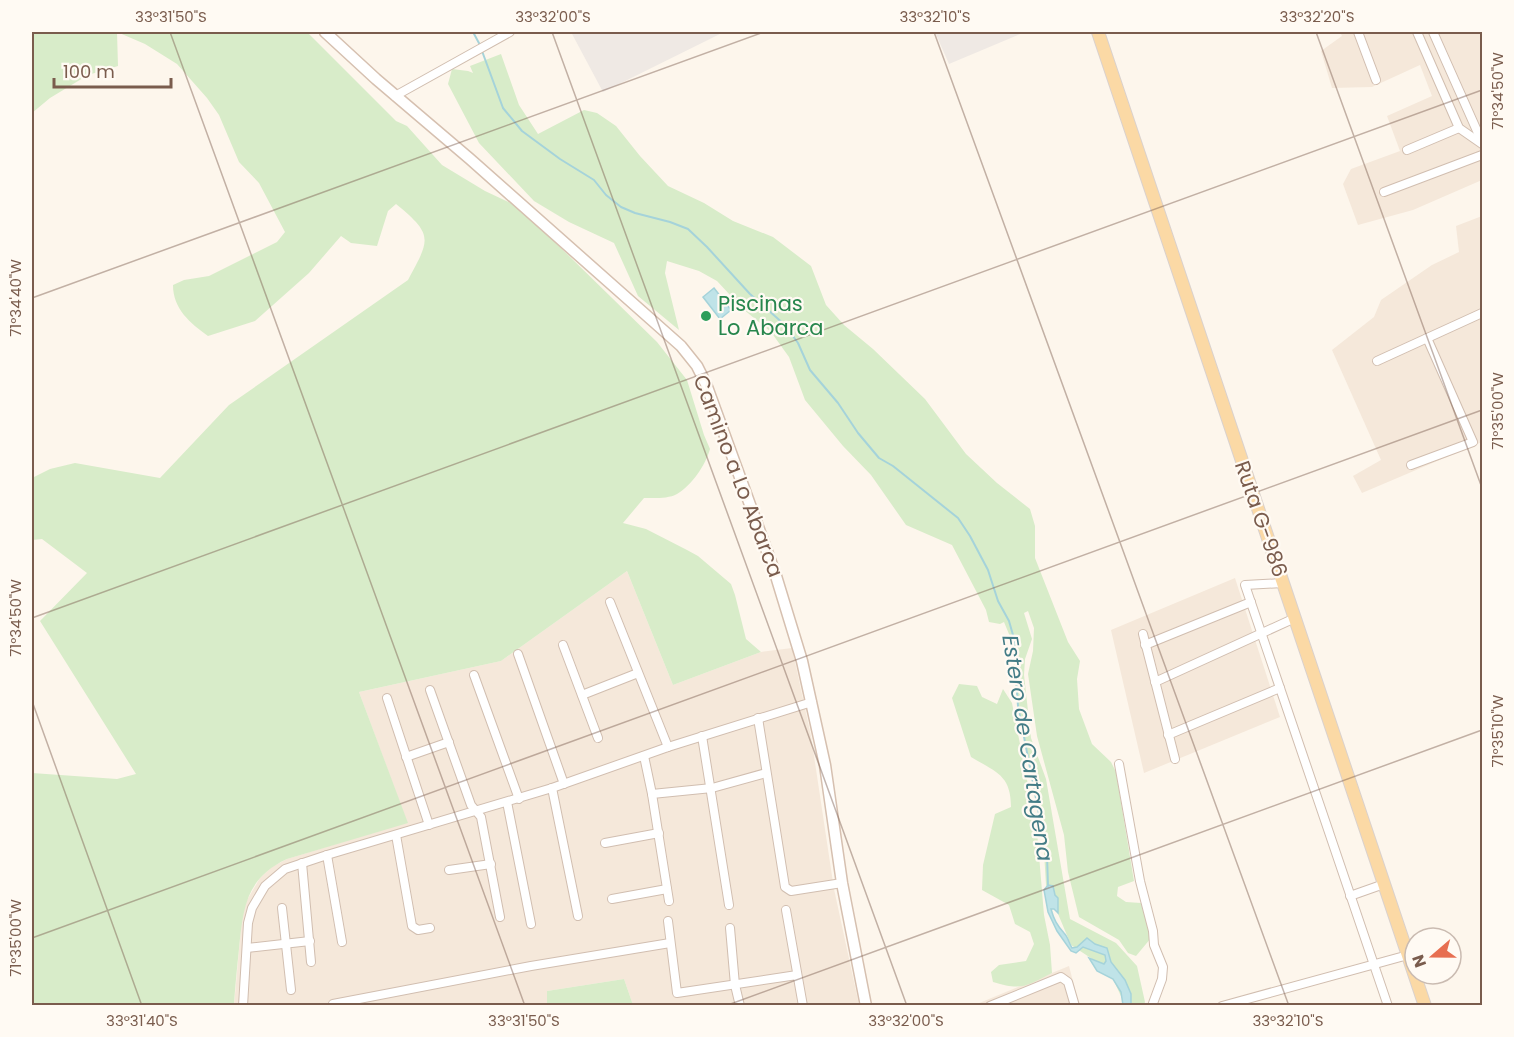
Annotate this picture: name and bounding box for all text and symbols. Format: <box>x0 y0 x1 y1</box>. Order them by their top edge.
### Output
text: 33°31'50"S <box>135 6 207 27</box>
text: 33°32'00"S <box>515 6 591 27</box>
text: 33°32'10"S <box>899 6 971 27</box>
text: 33°32'20"S <box>1280 6 1354 27</box>
scale bar <box>54 51 171 89</box>
text: 71°34'50"W <box>1487 52 1508 130</box>
text: 100 m <box>63 59 115 84</box>
text: 71°34'40"W <box>5 259 26 337</box>
place label: Piscinas Lo Abarca <box>718 289 823 342</box>
marker: Piscinas Lo Abarca <box>699 309 713 323</box>
street label: Camino a Lo Abarca <box>686 370 791 581</box>
text: 71°35'00"W <box>1487 372 1508 450</box>
street label: Ruta G-986 <box>1228 457 1295 581</box>
text: 71°34'50"W <box>5 579 26 657</box>
water label: Estero de Cartagena <box>994 633 1061 864</box>
text: 71°35'10"W <box>1487 694 1508 768</box>
text: 71°35'00"W <box>5 899 26 977</box>
north arrow <box>1403 926 1463 986</box>
text: N <box>1407 951 1432 971</box>
text: 33°31'40"S <box>106 1010 178 1031</box>
text: 33°31'50"S <box>488 1010 560 1031</box>
text: 33°32'00"S <box>868 1010 944 1031</box>
text: 33°32'10"S <box>1252 1010 1324 1031</box>

